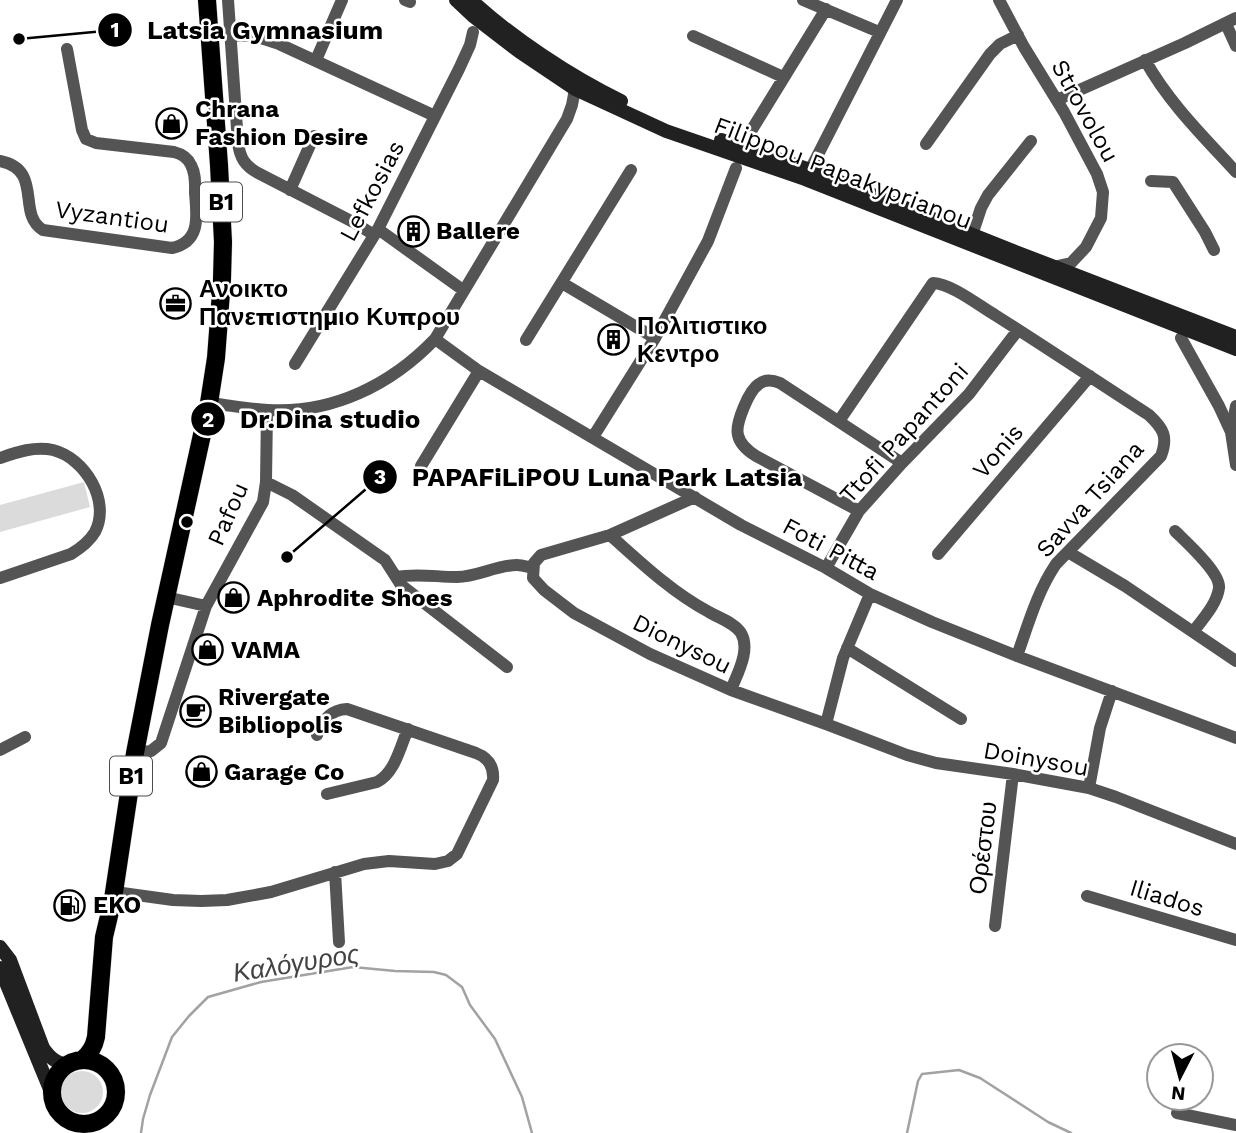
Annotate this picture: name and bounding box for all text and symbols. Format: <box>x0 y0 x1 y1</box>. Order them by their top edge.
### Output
callout: Latsia Gymnasium <box>98 6 397 53</box>
text: Latsia Gymnasium <box>147 15 383 45</box>
text: 1 <box>110 17 120 42</box>
street label: Strovolou <box>1045 55 1125 167</box>
place label: Chrana Fashion Desire <box>195 95 368 151</box>
shop icon: Chrana Fashion Desire <box>155 106 189 140</box>
street label: Filippou Papakyprianou <box>710 111 976 235</box>
street label: Lefkosias <box>334 136 410 246</box>
road number: B1 <box>200 182 242 222</box>
street label: Vyzantiou <box>53 195 171 239</box>
building icon: Ballere <box>396 214 430 248</box>
place label: Ballere <box>436 217 520 245</box>
place label: Ανοικτο Πανεπιστημιο Κυπρου <box>199 275 460 331</box>
office icon: Ανοικτο Πανεπιστημιο Κυπρου <box>159 286 193 320</box>
place label: Πολιτιστικο Κεντρο <box>637 312 767 368</box>
building icon: Πολιτιστικο Κεντρο <box>597 323 631 357</box>
street label: Ttofi Papantoni <box>834 357 974 509</box>
callout: Dr.Dina studio <box>190 396 434 443</box>
text: Dr.Dina studio <box>240 404 420 434</box>
text: 2 <box>202 407 214 432</box>
street label: Vonis <box>967 418 1029 484</box>
street label: Savva Tsiana <box>1030 435 1150 563</box>
callout: PAPAFiLiPOU Luna Park Latsia <box>363 453 817 500</box>
text: PAPAFiLiPOU Luna Park Latsia <box>412 462 802 492</box>
text: 3 <box>374 464 386 489</box>
street label: Pafou <box>202 478 254 550</box>
street label: Foti Pitta <box>778 512 884 586</box>
shop icon: Aphrodite Shoes <box>217 581 251 615</box>
place label: Aphrodite Shoes <box>257 584 453 612</box>
street label: Dionysou <box>628 608 736 680</box>
shop icon: VAMA <box>191 633 225 667</box>
place label: VAMA <box>231 636 301 664</box>
place label: Rivergate Bibliopolis <box>218 683 343 739</box>
cafe icon: Rivergate Bibliopolis <box>178 694 212 728</box>
street label: Doinysou <box>981 736 1091 782</box>
shop icon: Garage Co <box>184 755 218 789</box>
road number: B1 <box>110 756 152 796</box>
place label: Garage Co <box>224 758 344 786</box>
street label: Ορέστου <box>963 800 1003 896</box>
street label: Iliados <box>1126 873 1208 923</box>
fuel station icon: EKO <box>53 888 87 922</box>
place label: EKO <box>93 891 141 919</box>
water label: Καλόγυρος <box>231 938 362 988</box>
north arrow <box>1145 1042 1215 1112</box>
text: N <box>1170 1081 1186 1106</box>

